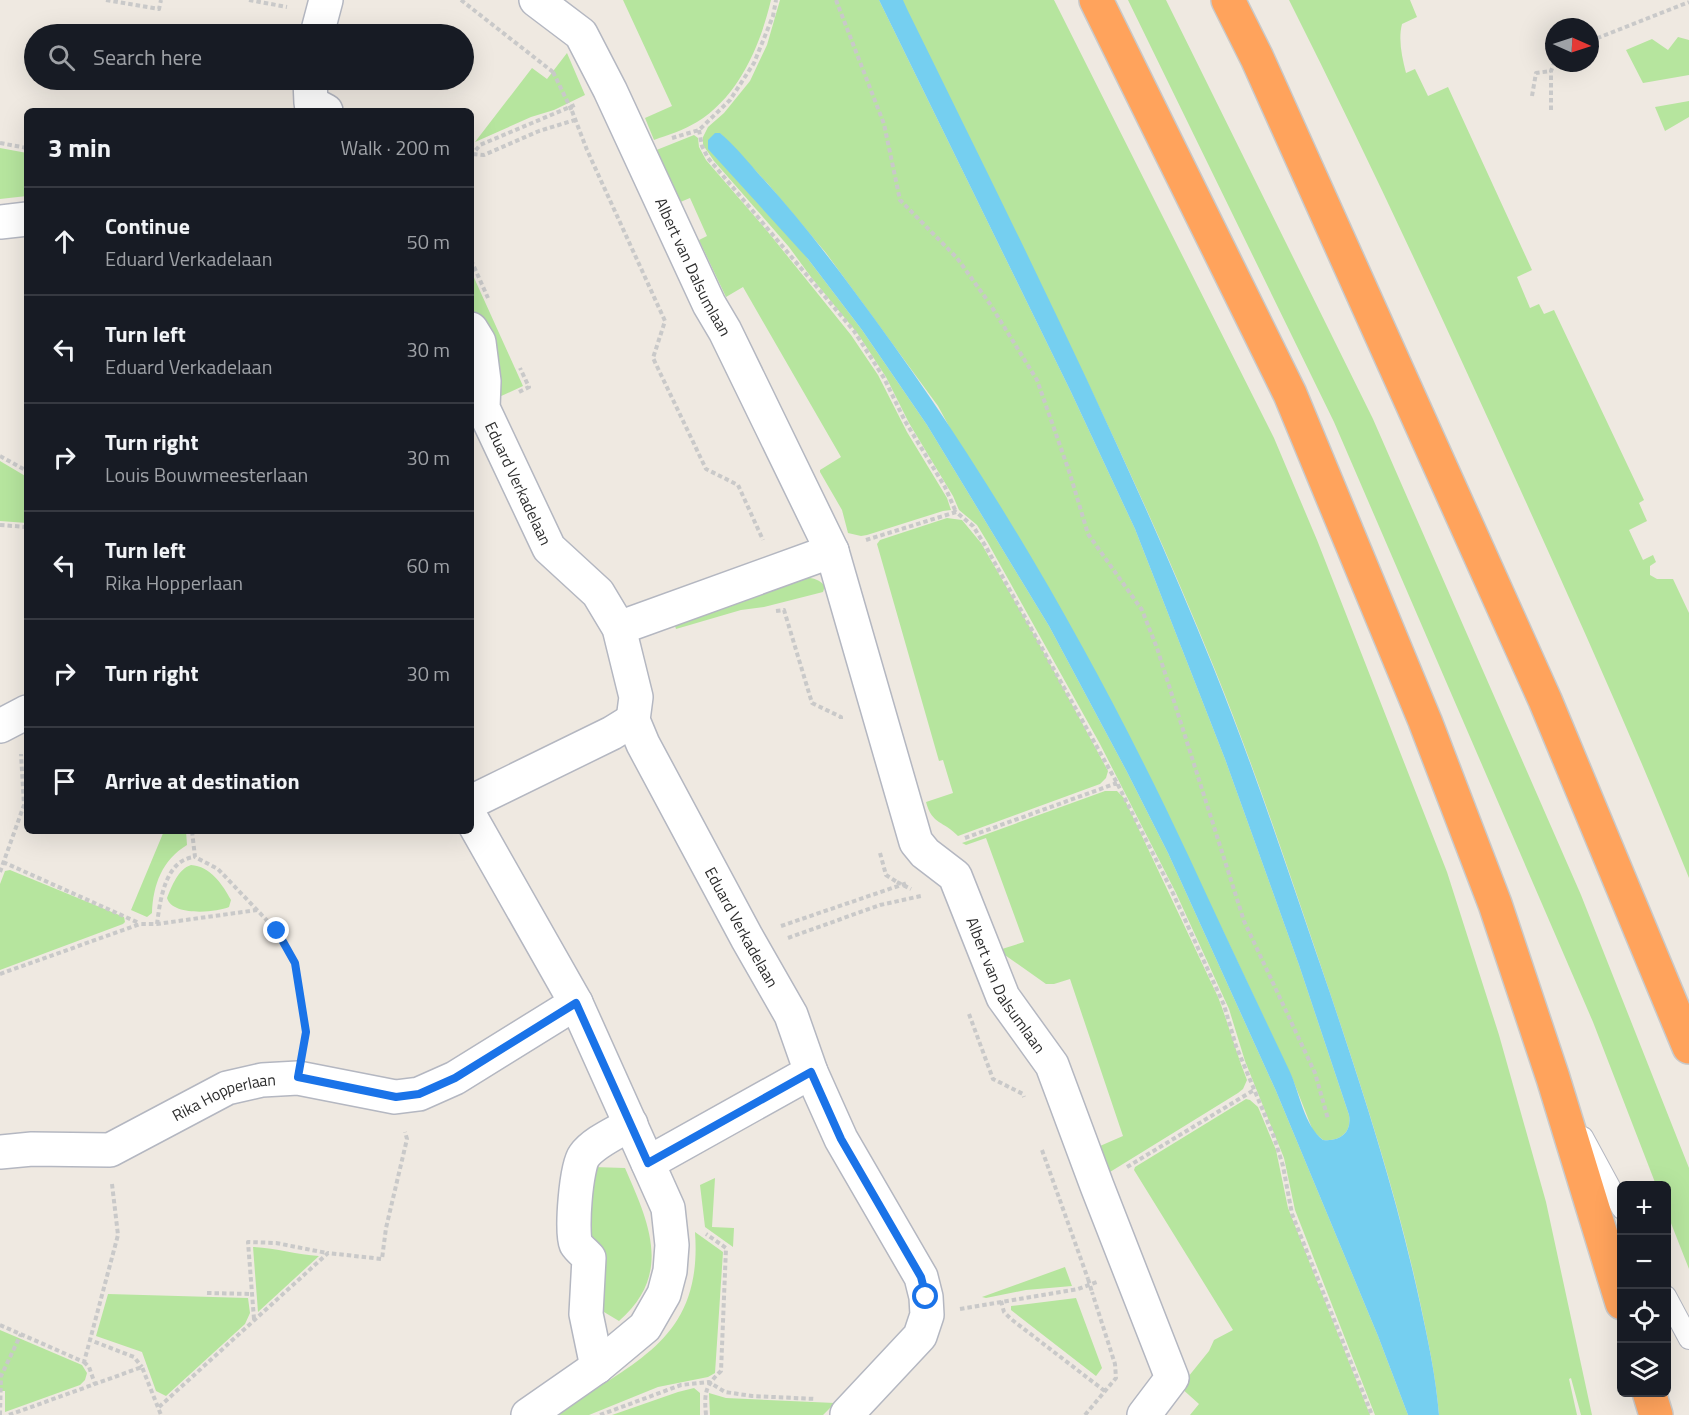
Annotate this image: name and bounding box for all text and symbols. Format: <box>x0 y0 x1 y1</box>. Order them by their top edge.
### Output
north arrow <box>1545 18 1599 72</box>
search box <box>24 24 474 90</box>
text: Search here <box>93 40 202 74</box>
icon: search <box>45 41 78 74</box>
text: 3 min <box>48 128 111 167</box>
text: Walk · 200 m <box>341 132 450 163</box>
street label: Albert van Dalsumlaan <box>649 193 738 340</box>
text: Continue <box>105 209 190 243</box>
icon: ahead <box>48 225 81 258</box>
text: 50 m <box>406 226 450 257</box>
text: Eduard Verkadelaan <box>105 243 272 274</box>
text: Turn left <box>105 317 186 351</box>
icon: left <box>48 333 81 366</box>
text: 30 m <box>406 334 450 365</box>
text: Eduard Verkadelaan <box>105 351 272 382</box>
street label: Eduard Verkadelaan <box>479 418 558 549</box>
text: Turn right <box>105 425 199 459</box>
icon: right <box>48 441 81 474</box>
text: 30 m <box>406 442 450 473</box>
text: Louis Bouwmeesterlaan <box>105 459 308 490</box>
text: Turn left <box>105 533 186 567</box>
icon: left <box>48 549 81 582</box>
text: 60 m <box>406 550 450 581</box>
text: Rika Hopperlaan <box>105 567 243 598</box>
text: Turn right <box>105 656 199 690</box>
icon: right <box>48 657 81 690</box>
text: 30 m <box>406 658 450 689</box>
text: Arrive at destination <box>105 764 300 798</box>
icon: arrive <box>48 765 81 798</box>
street label: Eduard Verkadelaan <box>699 863 785 992</box>
street label: Albert van Dalsumlaan <box>960 913 1052 1058</box>
route end <box>263 917 289 943</box>
street label: Rika Hopperlaan <box>168 1067 276 1127</box>
map controls <box>1617 1181 1671 1397</box>
button: + <box>1617 1181 1671 1235</box>
button: − <box>1617 1235 1671 1289</box>
route start <box>912 1283 938 1309</box>
button: locate <box>1617 1289 1671 1343</box>
button: layers <box>1617 1343 1671 1397</box>

